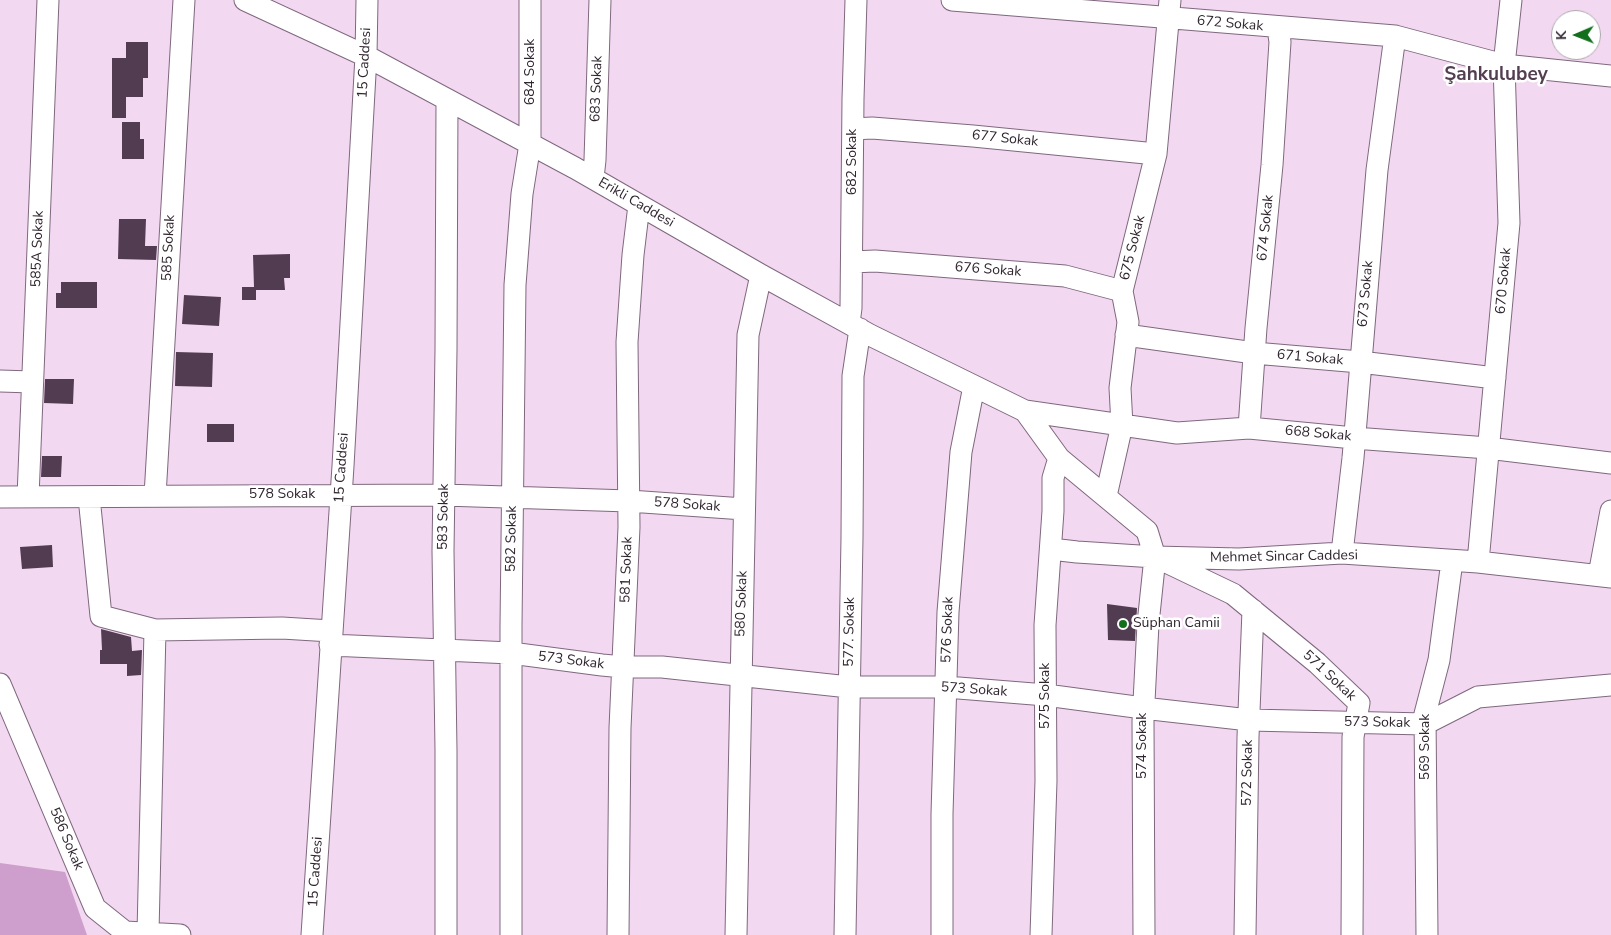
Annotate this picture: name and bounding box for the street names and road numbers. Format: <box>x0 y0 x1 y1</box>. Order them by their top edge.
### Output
street label: 672 Sokak <box>1196 13 1264 35</box>
street label: 15 Caddesi <box>355 27 375 99</box>
street label: 684 Sokak <box>523 39 539 105</box>
street label: 683 Sokak <box>587 55 607 123</box>
street label: 677 Sokak <box>971 127 1039 151</box>
street label: 682 Sokak <box>845 129 861 195</box>
street label: Erikli Caddesi <box>595 175 677 231</box>
street label: 674 Sokak <box>1254 194 1278 262</box>
street label: 585A Sokak <box>28 210 48 288</box>
street label: 585 Sokak <box>159 214 179 282</box>
street label: 675 Sokak <box>1117 214 1149 282</box>
street label: 670 Sokak <box>1493 247 1515 315</box>
street label: 676 Sokak <box>954 259 1022 281</box>
street label: 673 Sokak <box>1355 260 1377 328</box>
street label: 671 Sokak <box>1276 347 1344 369</box>
street label: 668 Sokak <box>1284 423 1352 445</box>
street label: 15 Caddesi <box>331 432 353 504</box>
street label: 583 Sokak <box>435 484 453 550</box>
street label: 578 Sokak <box>249 487 315 503</box>
street label: 578 Sokak <box>653 494 721 516</box>
street label: 582 Sokak <box>503 506 521 572</box>
street label: 581 Sokak <box>617 536 637 604</box>
street label: Mehmet Sincar Caddesi <box>1210 547 1358 567</box>
street label: 580 Sokak <box>732 570 752 638</box>
street label: 576 Sokak <box>938 596 958 664</box>
street label: 577. Sokak <box>841 597 859 667</box>
street label: 571 Sokak <box>1299 647 1359 705</box>
street label: 573 Sokak <box>537 649 605 673</box>
street label: 575 Sokak <box>1038 663 1054 729</box>
street label: 573 Sokak <box>940 679 1008 701</box>
street label: 574 Sokak <box>1135 713 1151 779</box>
street label: 573 Sokak <box>1344 714 1410 732</box>
street label: 569 Sokak <box>1418 714 1434 780</box>
street label: 572 Sokak <box>1239 740 1257 806</box>
street label: 586 Sokak <box>45 805 87 873</box>
street label: 15 Caddesi <box>305 836 327 908</box>

